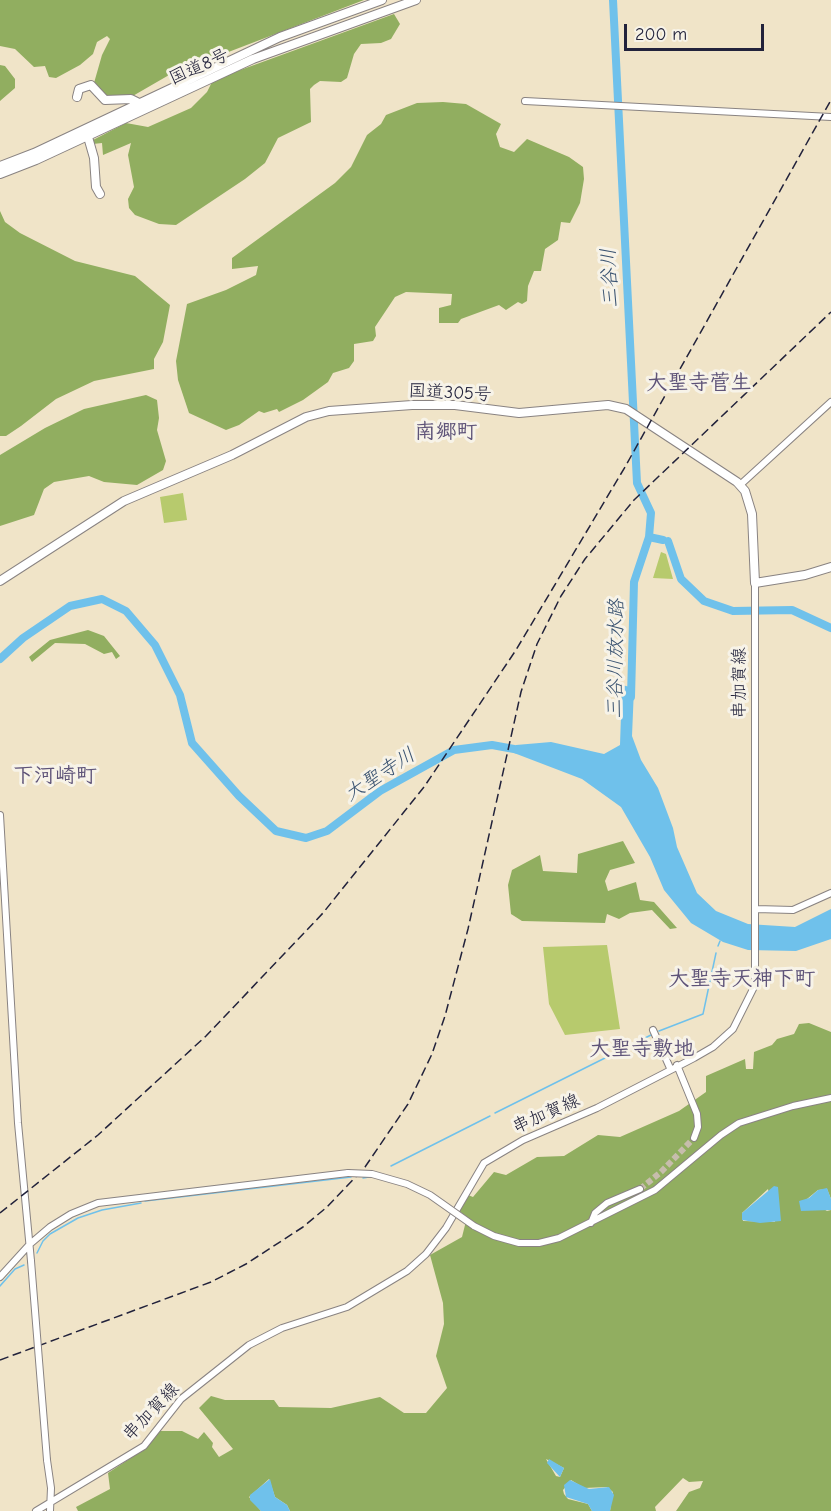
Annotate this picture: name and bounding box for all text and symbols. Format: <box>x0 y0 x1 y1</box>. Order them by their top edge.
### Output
scale bar <box>627 12 766 50</box>
text: 200 m <box>635 24 687 45</box>
street label: 国道8号 <box>166 44 232 90</box>
water label: 三谷川 <box>596 247 624 309</box>
district label: 大聖寺菅生 <box>647 370 751 396</box>
street label: 国道305号 <box>408 380 492 406</box>
district label: 南郷町 <box>415 419 477 445</box>
water label: 三谷川放水路 <box>603 599 629 719</box>
street label: 串加賀線 <box>729 647 751 719</box>
water label: 大聖寺川 <box>340 743 420 807</box>
district label: 下河崎町 <box>13 763 97 789</box>
district label: 大聖寺天神下町 <box>669 966 815 992</box>
district label: 大聖寺敷地 <box>590 1036 694 1062</box>
street label: 串加賀線 <box>509 1089 583 1139</box>
street label: 串加賀線 <box>118 1379 184 1445</box>

